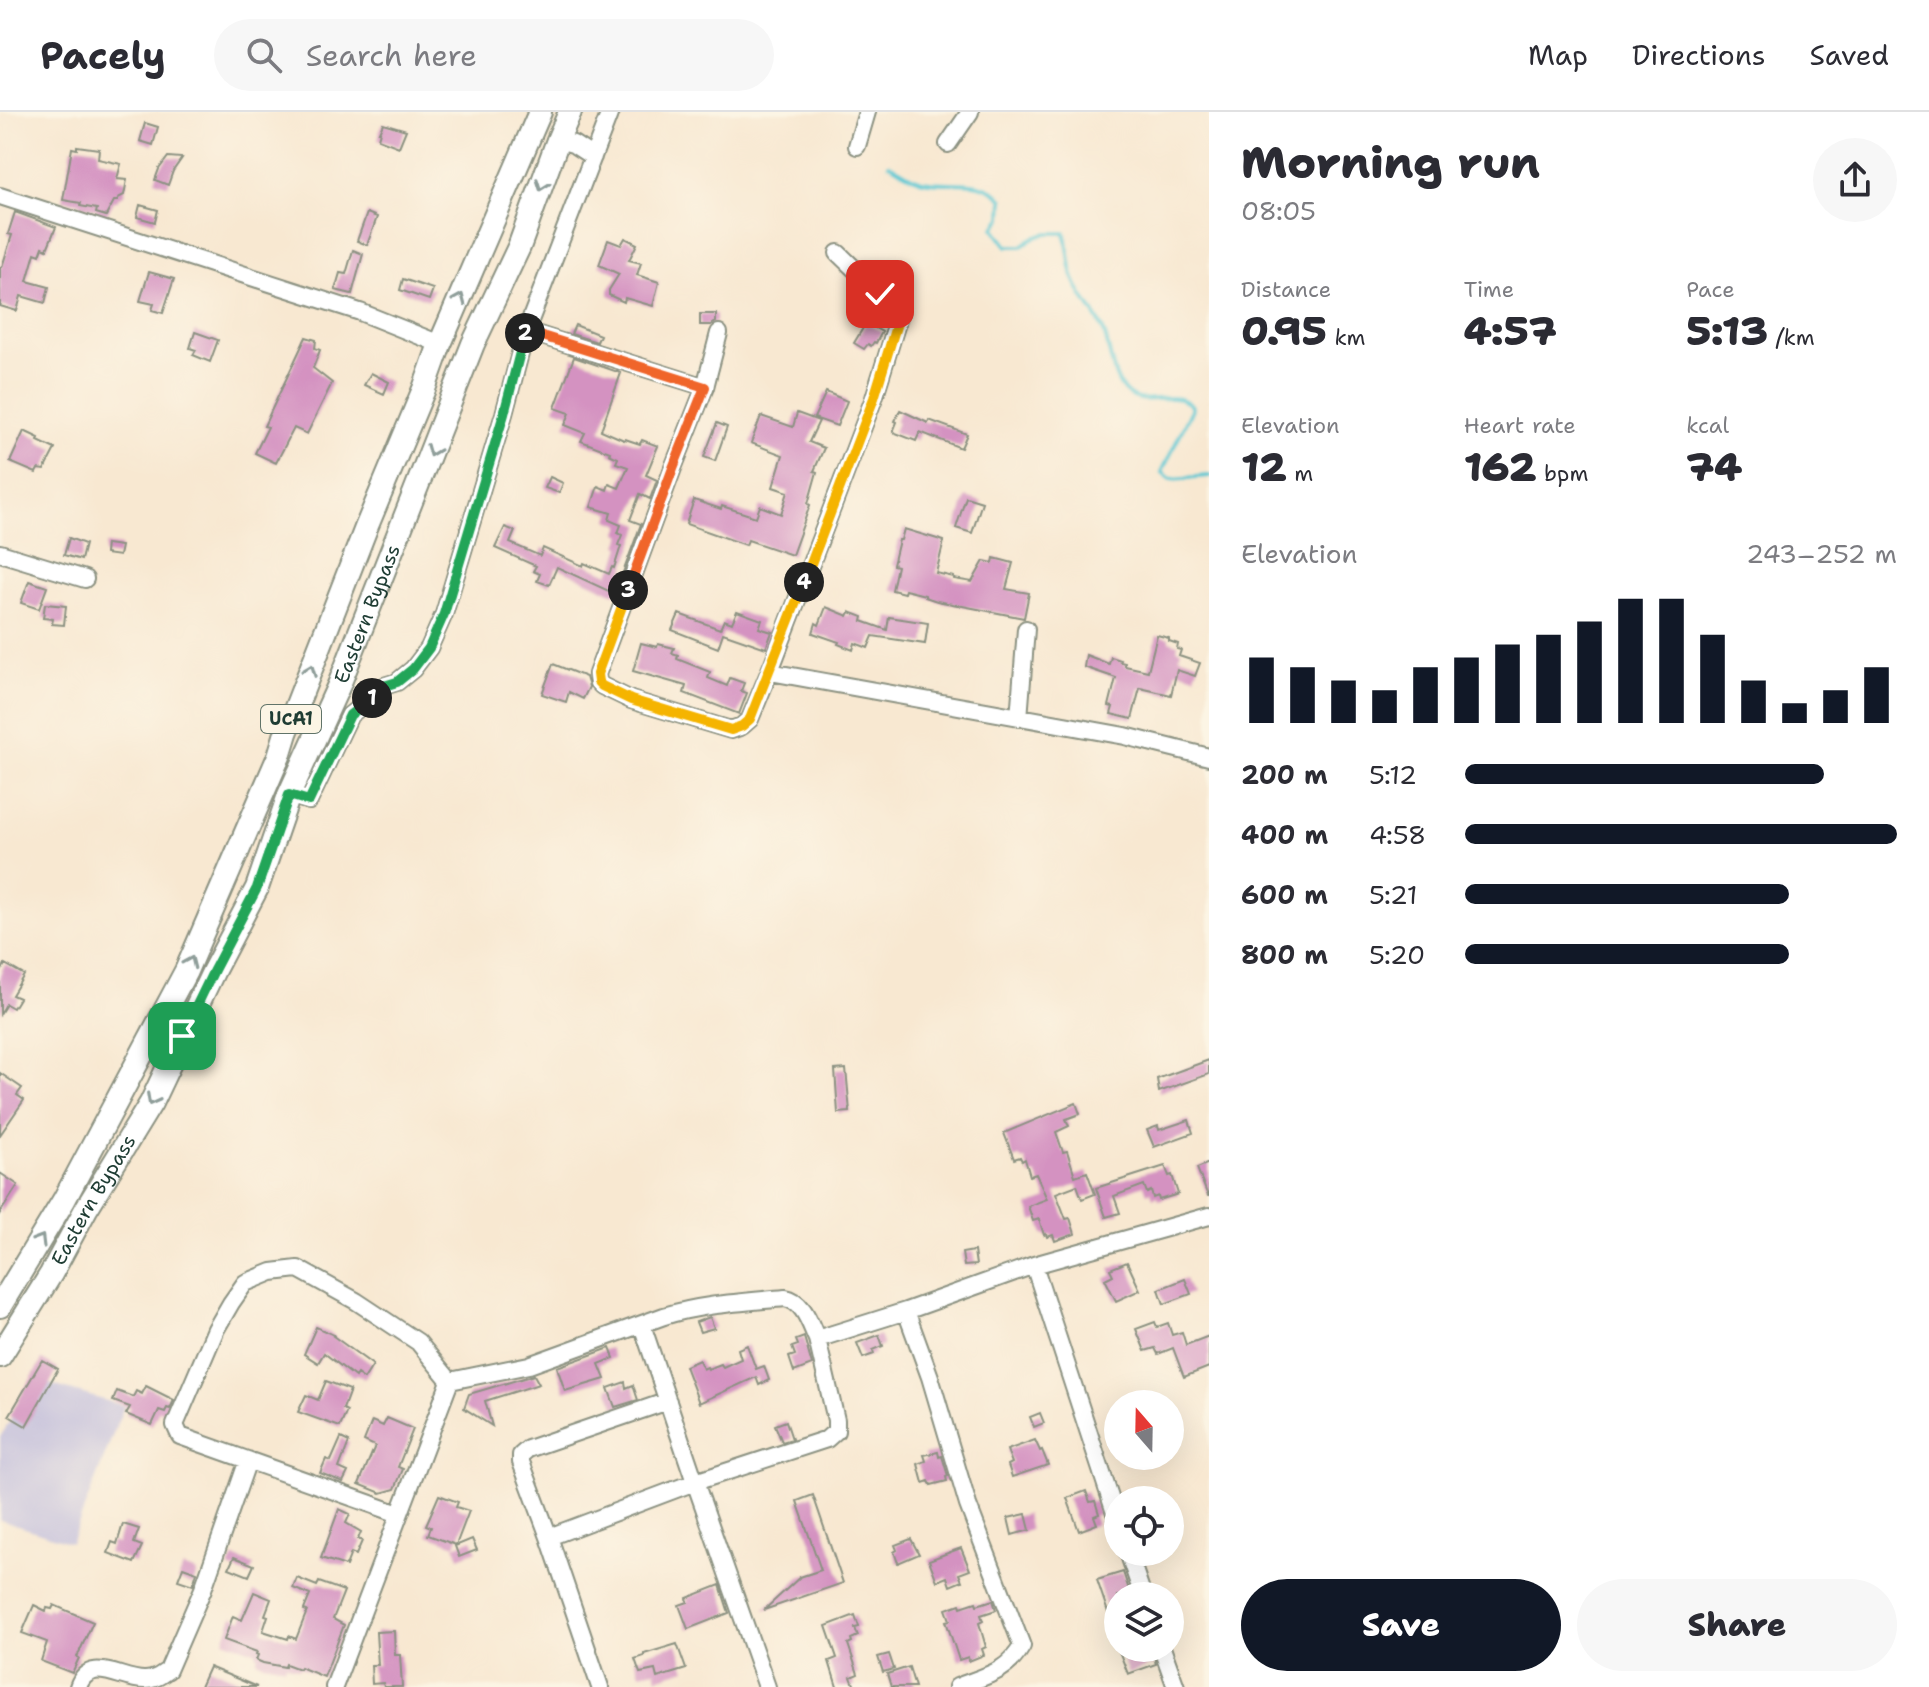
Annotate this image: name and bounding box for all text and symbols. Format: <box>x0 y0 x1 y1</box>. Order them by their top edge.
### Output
search box <box>214 19 774 91</box>
text: Pacely <box>40 30 166 81</box>
icon: search <box>242 33 286 77</box>
text: Search here <box>306 35 477 76</box>
text: Map <box>1528 36 1588 74</box>
text: Directions <box>1632 36 1766 74</box>
text: Saved <box>1810 36 1889 74</box>
text: Morning run <box>1241 133 1540 192</box>
button: share <box>1813 138 1897 222</box>
one-way arrow <box>535 177 551 191</box>
text: 08:05 <box>1241 193 1316 228</box>
pin <box>846 260 914 328</box>
icon: check <box>858 272 902 316</box>
text: Distance <box>1241 275 1331 304</box>
text: Time <box>1464 275 1514 304</box>
text: Pace <box>1686 275 1735 304</box>
one-way arrow <box>450 292 466 307</box>
text: 0.95 <box>1241 304 1327 358</box>
text: 4:57 <box>1464 304 1557 358</box>
text: 5:13 <box>1686 304 1768 358</box>
pin: 2 <box>505 313 545 353</box>
text: 2 <box>517 318 533 347</box>
text: km <box>1327 323 1366 352</box>
text: /km <box>1768 323 1815 352</box>
text: Elevation <box>1241 411 1339 440</box>
text: Heart rate <box>1464 411 1576 440</box>
text: kcal <box>1686 411 1729 440</box>
text: 12 <box>1241 440 1287 494</box>
text: 162 <box>1464 440 1537 494</box>
text: 74 <box>1686 440 1742 494</box>
one-way arrow <box>425 443 442 457</box>
text: m <box>1287 459 1313 488</box>
text: bpm <box>1537 459 1588 488</box>
text: Elevation <box>1241 536 1357 571</box>
text: 243–252 m <box>1746 536 1897 571</box>
street label: Eastern Bypass <box>328 541 406 687</box>
pin: 4 <box>784 562 824 602</box>
text: 4 <box>796 567 812 596</box>
pin: 3 <box>608 570 648 610</box>
text: 3 <box>620 575 636 604</box>
one-way arrow <box>300 663 317 677</box>
pin: 1 <box>352 678 392 718</box>
text: 1 <box>367 683 377 712</box>
road number: UCA1 <box>261 705 321 733</box>
text: 200 m <box>1241 757 1328 792</box>
text: 5:12 <box>1369 757 1417 792</box>
text: 400 m <box>1241 817 1328 852</box>
text: 4:58 <box>1369 817 1426 852</box>
text: 600 m <box>1241 877 1328 912</box>
text: 5:21 <box>1369 877 1418 912</box>
text: 800 m <box>1241 937 1328 972</box>
text: 5:20 <box>1369 937 1425 972</box>
one-way arrow <box>180 955 196 970</box>
pin <box>148 1002 216 1070</box>
icon: arrive <box>160 1014 204 1058</box>
one-way arrow <box>146 1091 161 1106</box>
street label: Eastern Bypass <box>45 1129 142 1270</box>
one-way arrow <box>30 1234 46 1249</box>
north arrow <box>1104 1390 1184 1470</box>
map controls <box>1104 1390 1184 1662</box>
button: locate <box>1104 1486 1184 1566</box>
button: Save <box>1241 1579 1561 1671</box>
button: Share <box>1577 1579 1897 1671</box>
button: layers <box>1104 1582 1184 1662</box>

